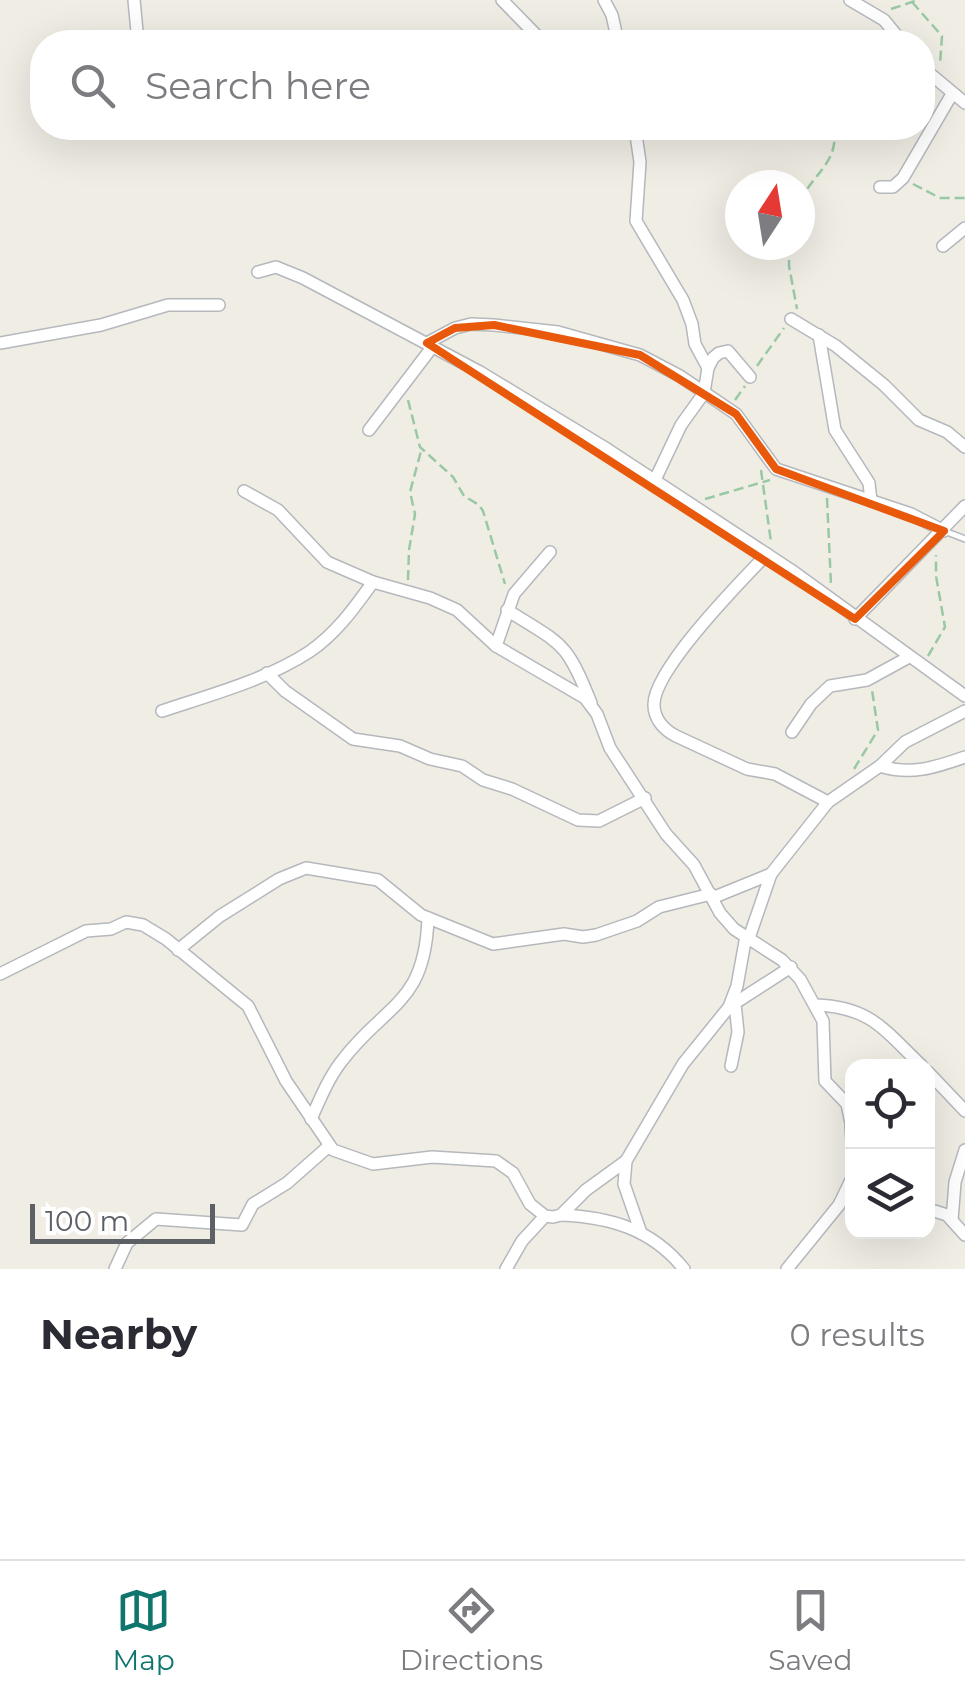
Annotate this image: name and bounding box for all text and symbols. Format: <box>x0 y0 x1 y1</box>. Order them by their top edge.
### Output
search box <box>30 30 935 140</box>
icon: search <box>65 58 120 113</box>
text: Search here <box>145 62 371 109</box>
north arrow <box>725 170 815 260</box>
map controls <box>845 1059 935 1239</box>
button: locate <box>845 1059 935 1149</box>
button: layers <box>845 1149 935 1239</box>
scale bar <box>30 1199 215 1244</box>
text: 100 m <box>45 1204 129 1238</box>
text: Nearby <box>40 1308 197 1360</box>
text: 0 results <box>790 1315 925 1354</box>
tab: Map <box>113 1583 175 1677</box>
tab: Directions <box>400 1583 543 1677</box>
tab: Saved <box>768 1583 852 1677</box>

